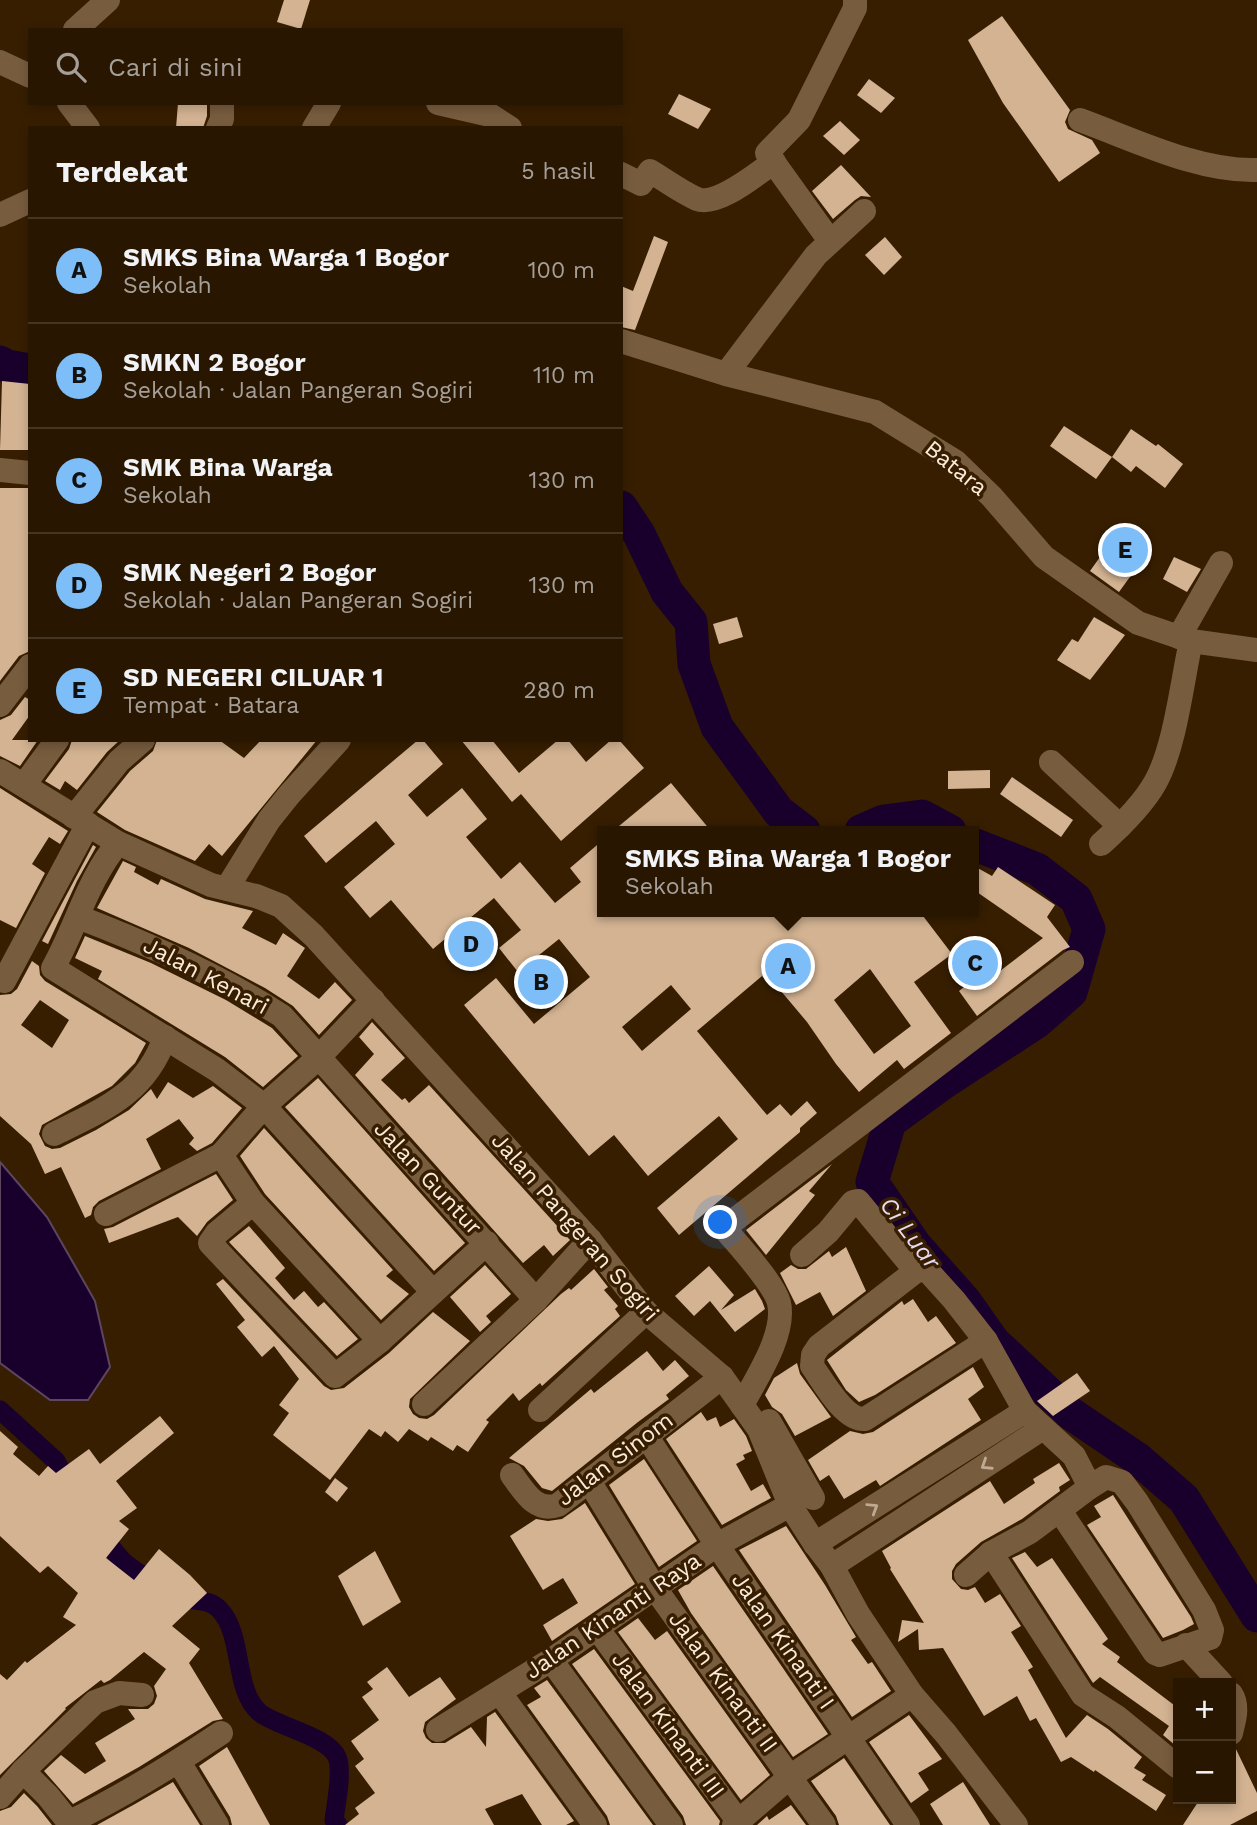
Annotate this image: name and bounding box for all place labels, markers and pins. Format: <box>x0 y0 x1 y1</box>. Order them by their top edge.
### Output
pin: E <box>1102 524 1148 576</box>
pin: D <box>448 918 494 970</box>
pin: C <box>952 937 998 989</box>
pin: A <box>765 940 811 992</box>
pin: B <box>518 956 564 1008</box>

